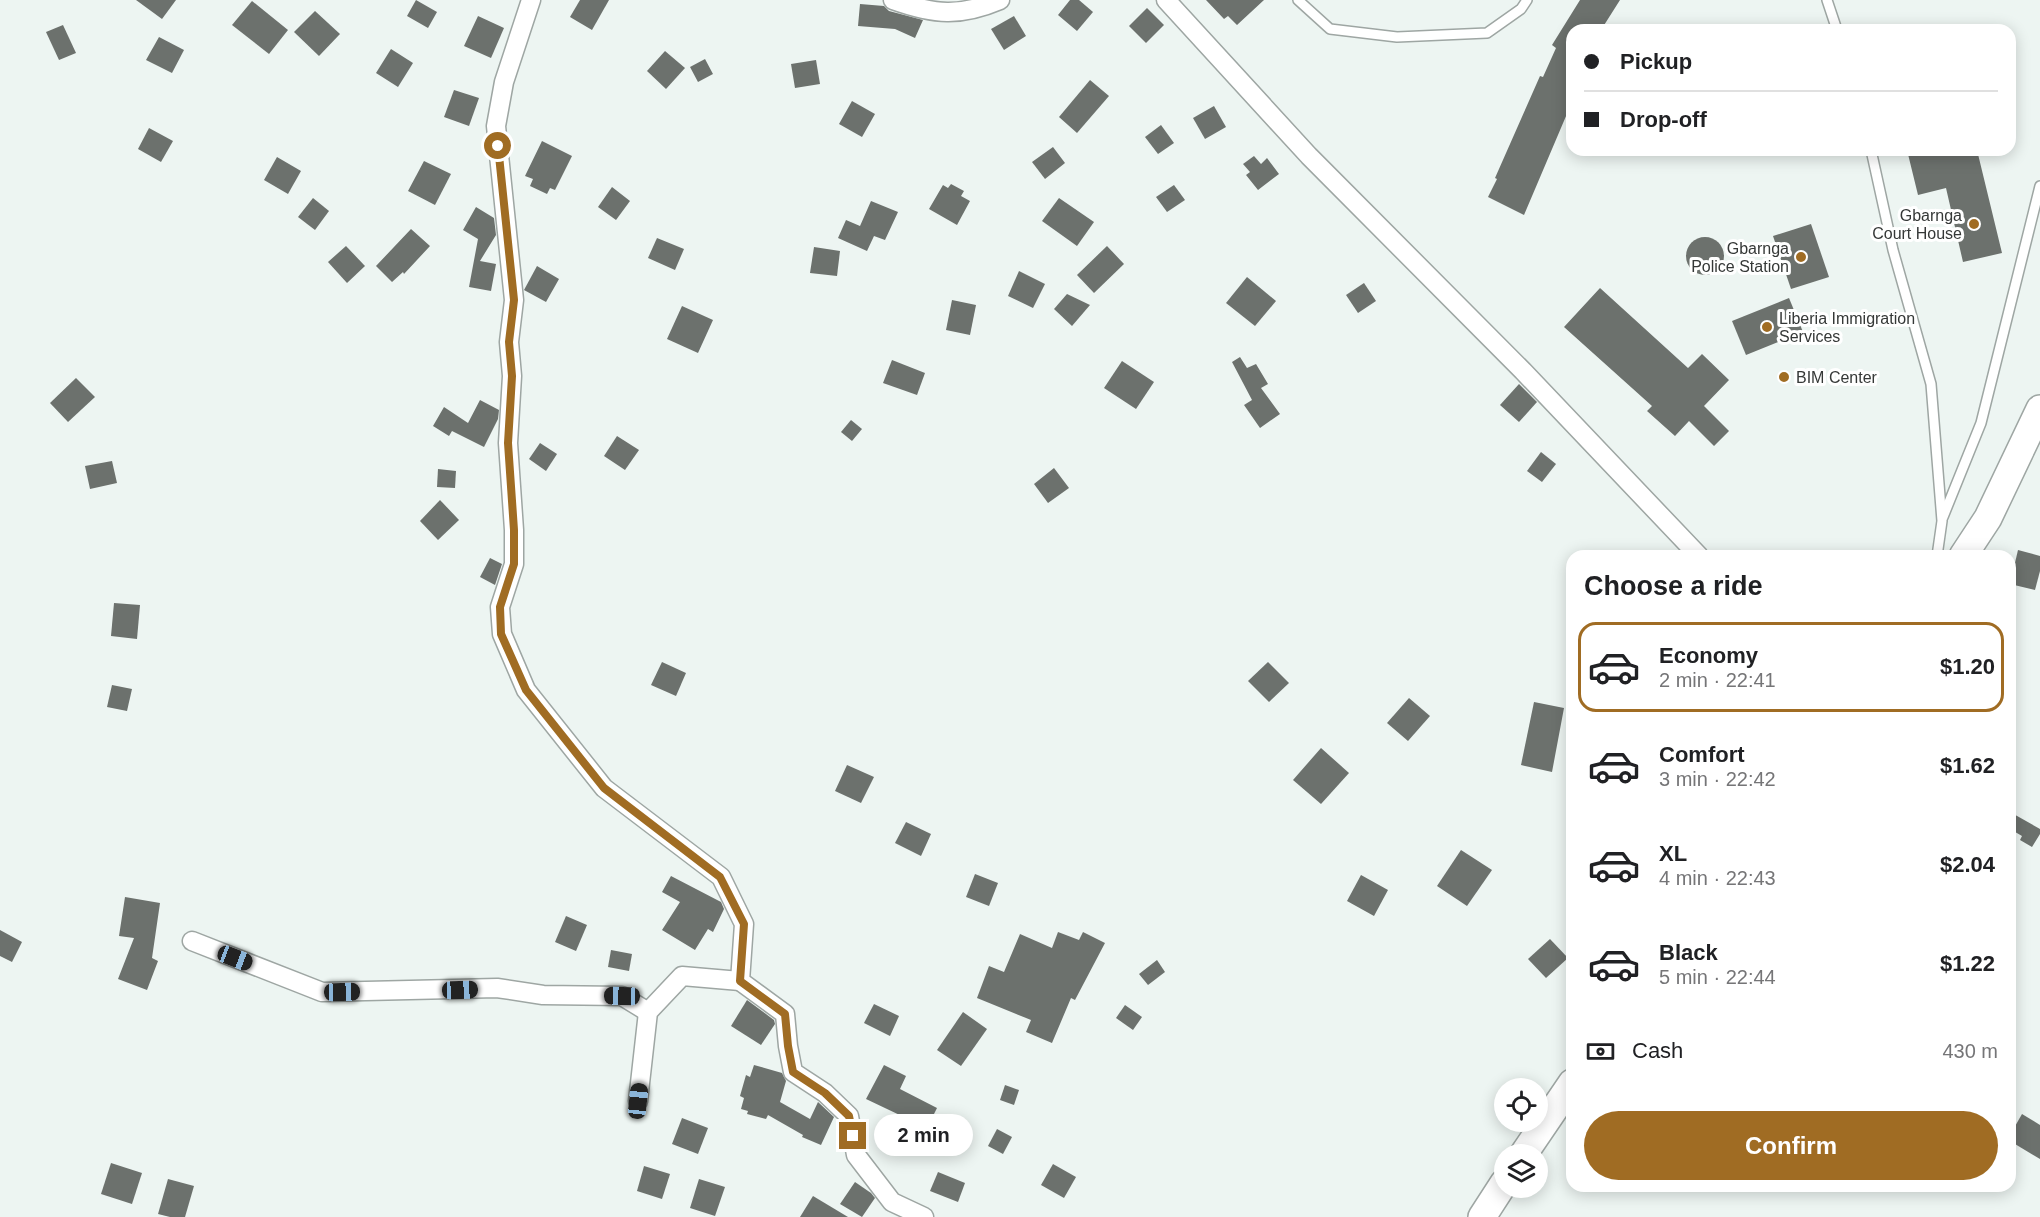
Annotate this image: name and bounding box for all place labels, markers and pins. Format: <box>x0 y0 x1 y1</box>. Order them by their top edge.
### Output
place label: Gbarnga Court House <box>1872 207 1962 242</box>
marker: Gbarnga Court House <box>1967 217 1981 231</box>
place label: Gbarnga Police Station <box>1691 240 1789 275</box>
marker: Gbarnga Police Station <box>1794 250 1808 264</box>
place label: Liberia Immigration Services <box>1779 310 1915 345</box>
marker: Liberia Immigration Services <box>1760 320 1774 334</box>
place label: BIM Center <box>1796 369 1878 386</box>
marker: BIM Center <box>1777 370 1791 384</box>

